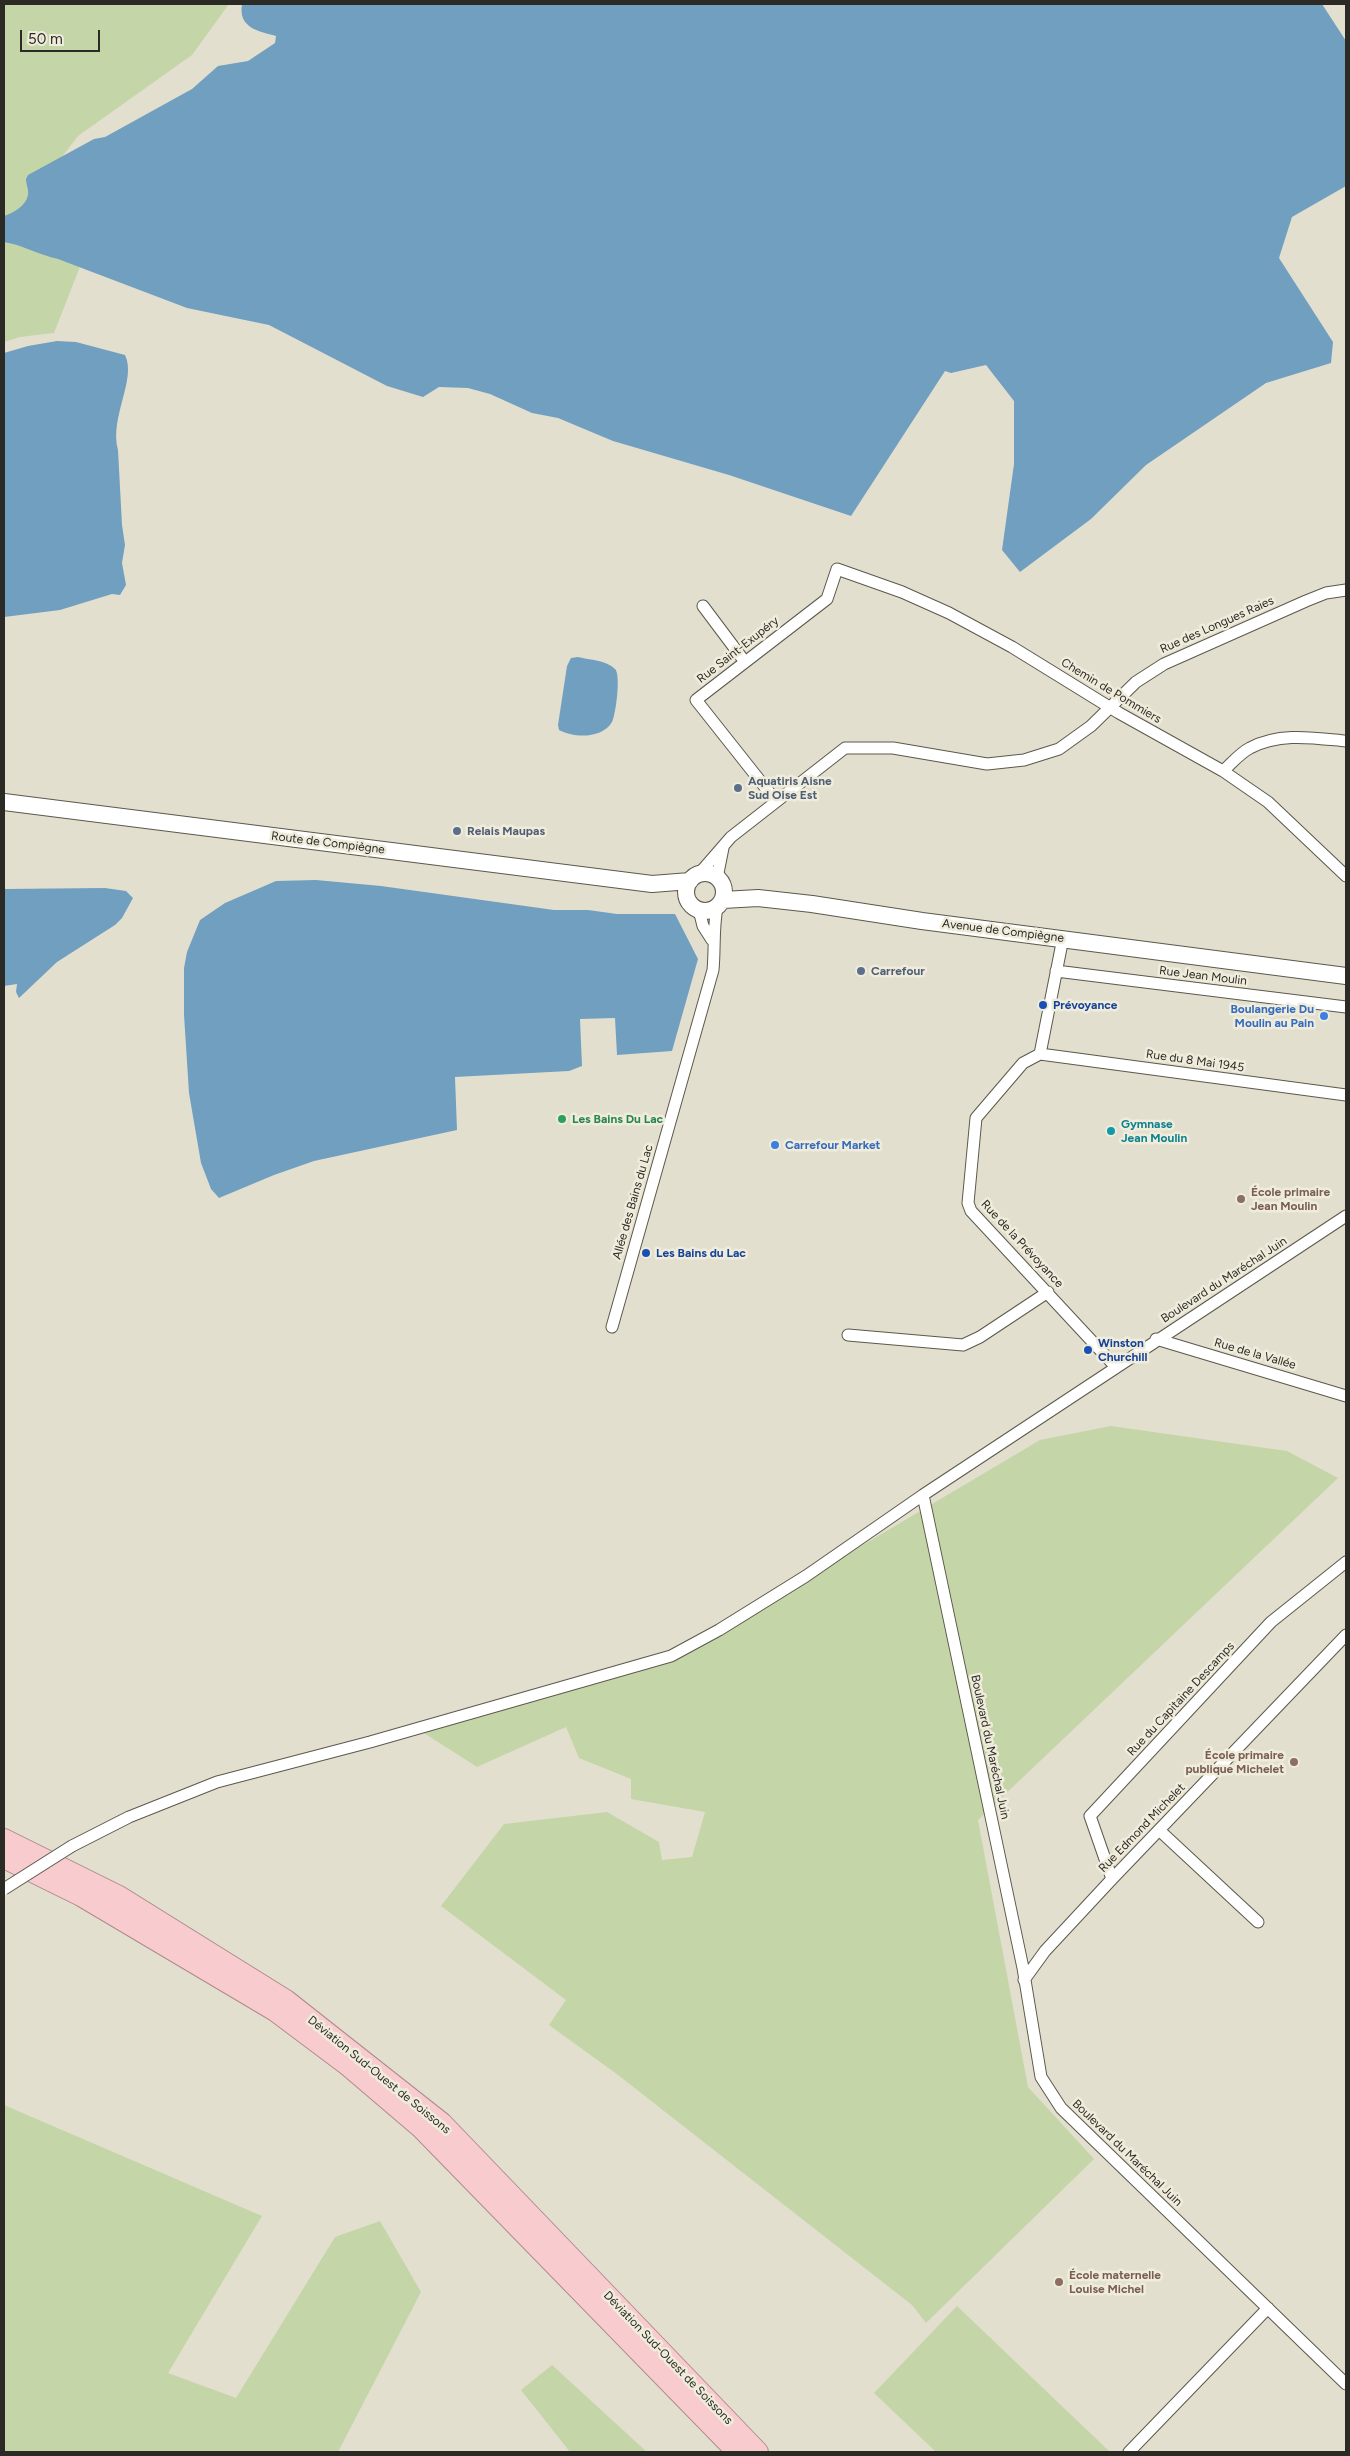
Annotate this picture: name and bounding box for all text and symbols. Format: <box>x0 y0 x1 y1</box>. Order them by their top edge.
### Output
scale bar <box>22 20 102 52</box>
text: 50 m <box>28 30 63 48</box>
street label: Rue des Longues Raies <box>1158 593 1276 657</box>
street label: Rue Saint-Exupéry <box>694 614 782 686</box>
street label: Chemin de Pommiers <box>1058 655 1164 727</box>
place label: Aquatiris Aisne Sud Oise Est <box>748 774 832 802</box>
marker: Aquatiris Aisne Sud Oise Est <box>732 782 744 794</box>
place label: Relais Maupas <box>467 824 545 838</box>
marker: Relais Maupas <box>451 825 463 837</box>
street label: Route de Compiègne <box>270 829 386 857</box>
street label: Avenue de Compiègne <box>941 916 1065 946</box>
street label: Rue Jean Moulin <box>1158 963 1248 989</box>
place label: Carrefour <box>871 964 925 978</box>
marker: Carrefour <box>855 965 867 977</box>
place label: Prévoyance <box>1053 998 1117 1012</box>
marker: Prévoyance <box>1037 999 1049 1011</box>
place label: Boulangerie Du Moulin au Pain <box>1230 1002 1314 1030</box>
marker: Boulangerie Du Moulin au Pain <box>1318 1010 1330 1022</box>
street label: Rue du 8 Mai 1945 <box>1145 1047 1245 1075</box>
place label: Les Bains Du Lac <box>572 1112 663 1126</box>
marker: Les Bains Du Lac <box>556 1113 568 1125</box>
place label: Gymnase Jean Moulin <box>1121 1117 1187 1145</box>
marker: Gymnase Jean Moulin <box>1105 1125 1117 1137</box>
place label: Carrefour Market <box>785 1138 880 1152</box>
marker: Carrefour Market <box>769 1139 781 1151</box>
street label: Allée des Bains du Lac <box>610 1143 656 1261</box>
place label: École primaire Jean Moulin <box>1251 1185 1330 1213</box>
marker: École primaire Jean Moulin <box>1235 1193 1247 1205</box>
street label: Rue de la Prévoyance <box>978 1197 1066 1291</box>
street label: Boulevard du Maréchal Juin <box>1158 1234 1290 1326</box>
place label: Les Bains du Lac <box>656 1246 746 1260</box>
marker: Les Bains du Lac <box>640 1247 652 1259</box>
street label: Rue de la Vallée <box>1212 1335 1298 1373</box>
place label: Winston Churchill <box>1098 1336 1147 1364</box>
marker: Winston Churchill <box>1082 1344 1094 1356</box>
street label: Rue du Capitaine Descamps <box>1124 1639 1238 1759</box>
street label: Boulevard du Maréchal Juin <box>968 1674 1012 1820</box>
place label: École primaire publique Michelet <box>1185 1748 1284 1776</box>
marker: École primaire publique Michelet <box>1288 1756 1300 1768</box>
street label: Rue Edmond Michelet <box>1096 1781 1188 1875</box>
street label: Déviation Sud-Ouest de Soissons <box>305 2013 453 2137</box>
street label: Boulevard du Maréchal Juin <box>1069 2097 1185 2209</box>
place label: École maternelle Louise Michel <box>1069 2268 1161 2296</box>
marker: École maternelle Louise Michel <box>1053 2276 1065 2288</box>
street label: Déviation Sud-Ouest de Soissons <box>600 2288 736 2428</box>

